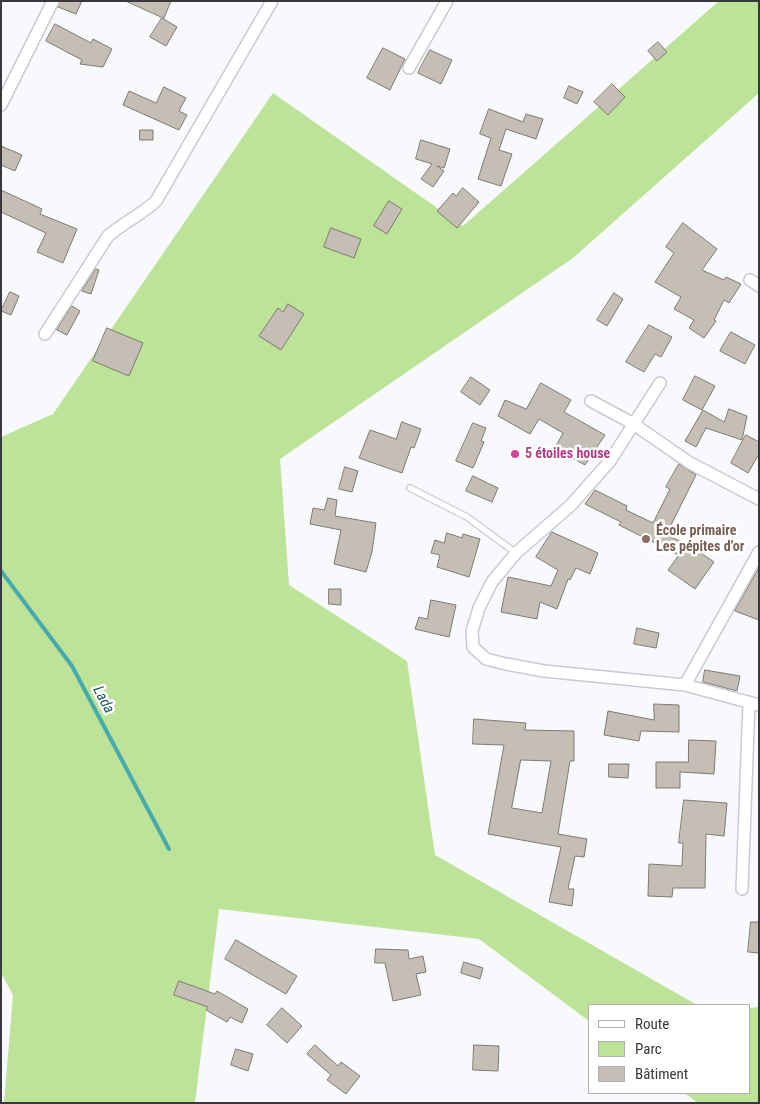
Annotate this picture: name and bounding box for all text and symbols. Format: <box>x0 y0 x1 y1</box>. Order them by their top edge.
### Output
place label: 5 étoiles house <box>525 446 610 462</box>
marker: 5 étoiles house <box>509 448 521 460</box>
place label: École primaire Les pépites d’or <box>656 523 744 556</box>
marker: École primaire Les pépites d’or <box>640 533 652 545</box>
water label: Lada <box>88 683 118 717</box>
legend <box>588 1004 750 1094</box>
text: Route <box>635 1015 669 1033</box>
text: Parc <box>635 1040 662 1058</box>
text: Bâtiment <box>635 1065 688 1083</box>

